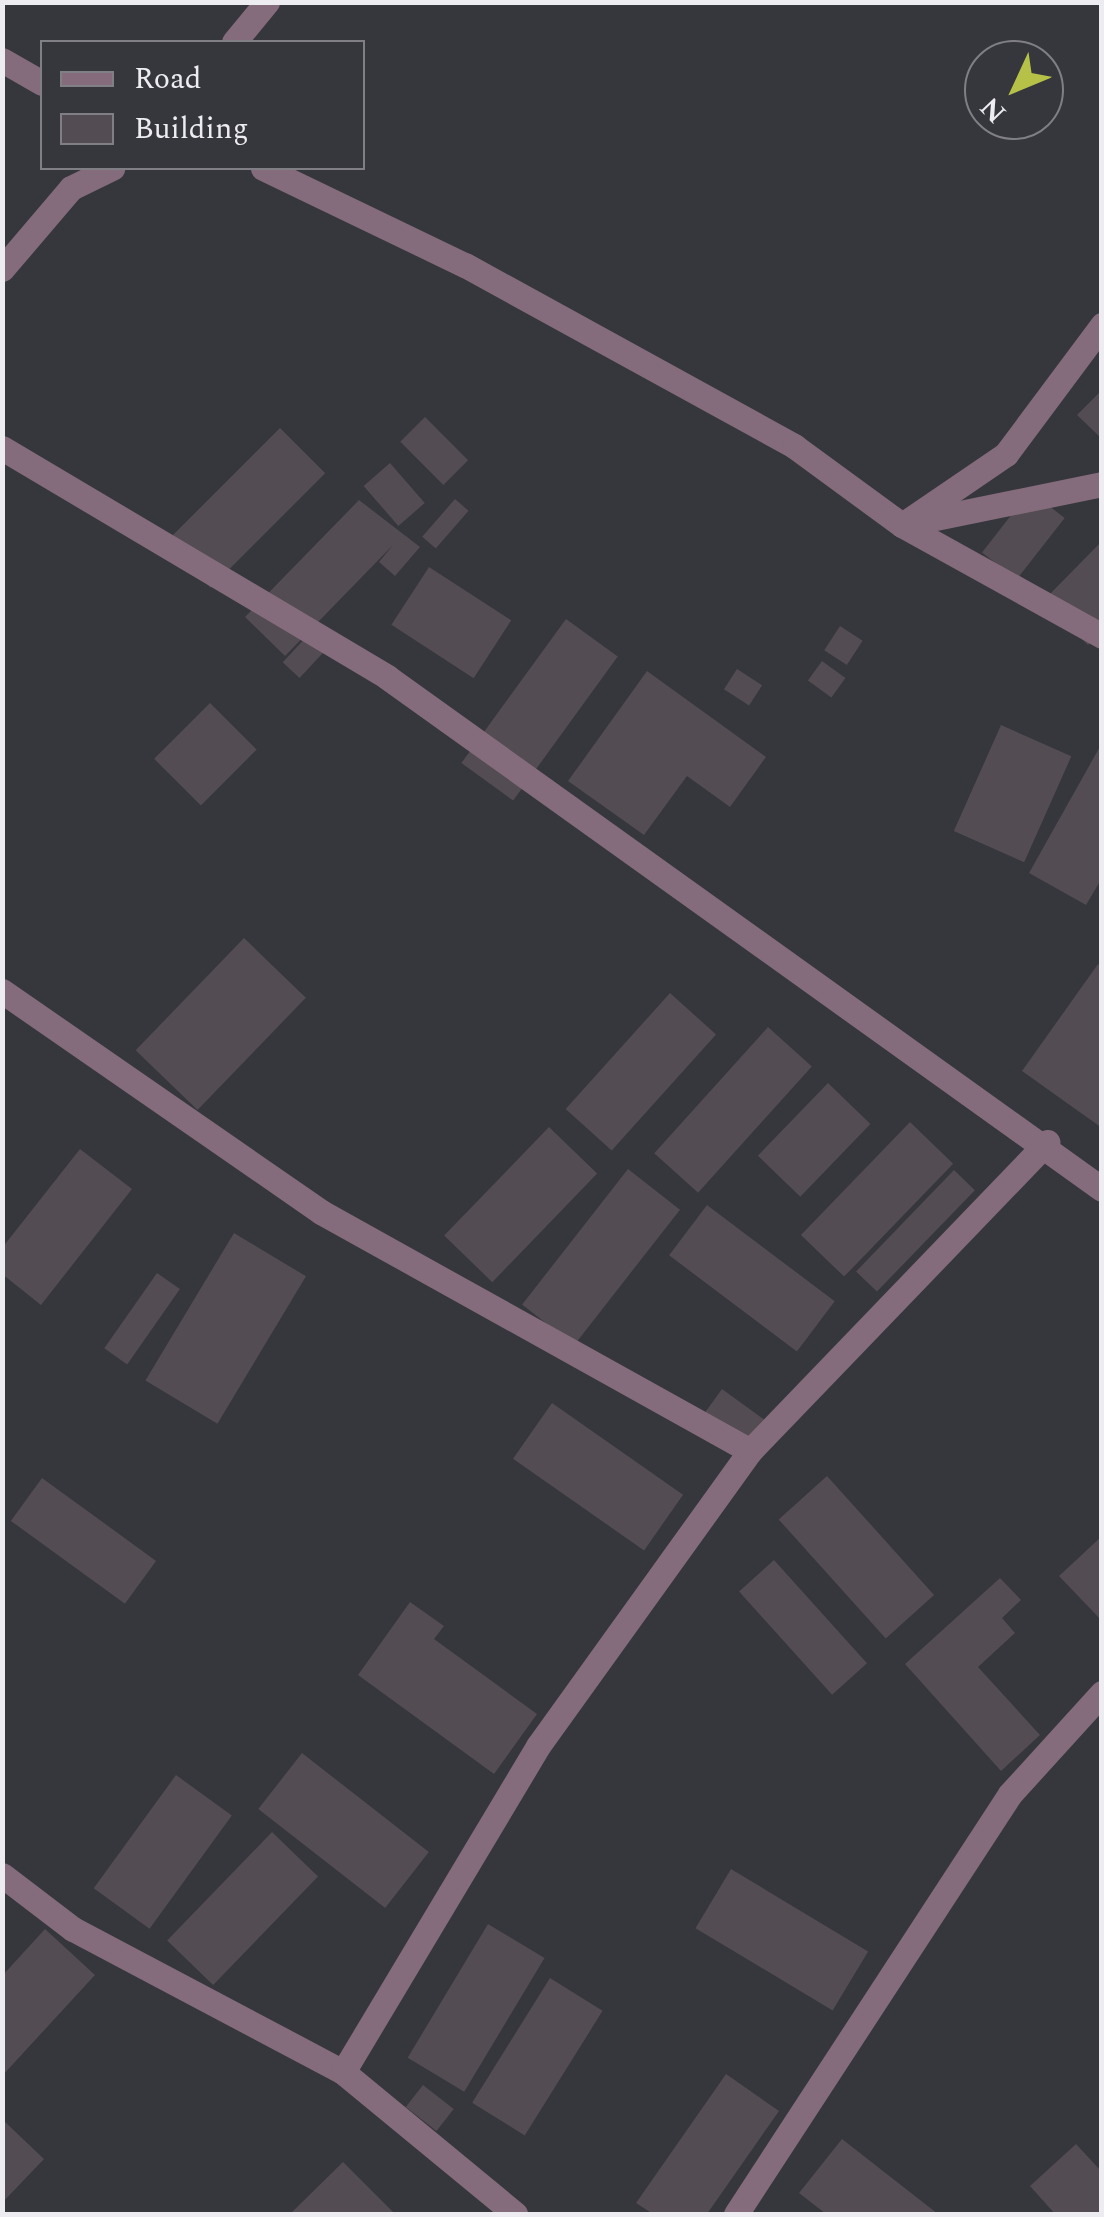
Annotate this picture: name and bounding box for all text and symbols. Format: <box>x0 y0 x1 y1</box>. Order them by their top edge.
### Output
legend <box>40 40 365 170</box>
north arrow <box>964 40 1064 140</box>
text: Road <box>134 56 202 102</box>
text: N <box>970 87 1017 133</box>
text: Building <box>134 106 249 152</box>

